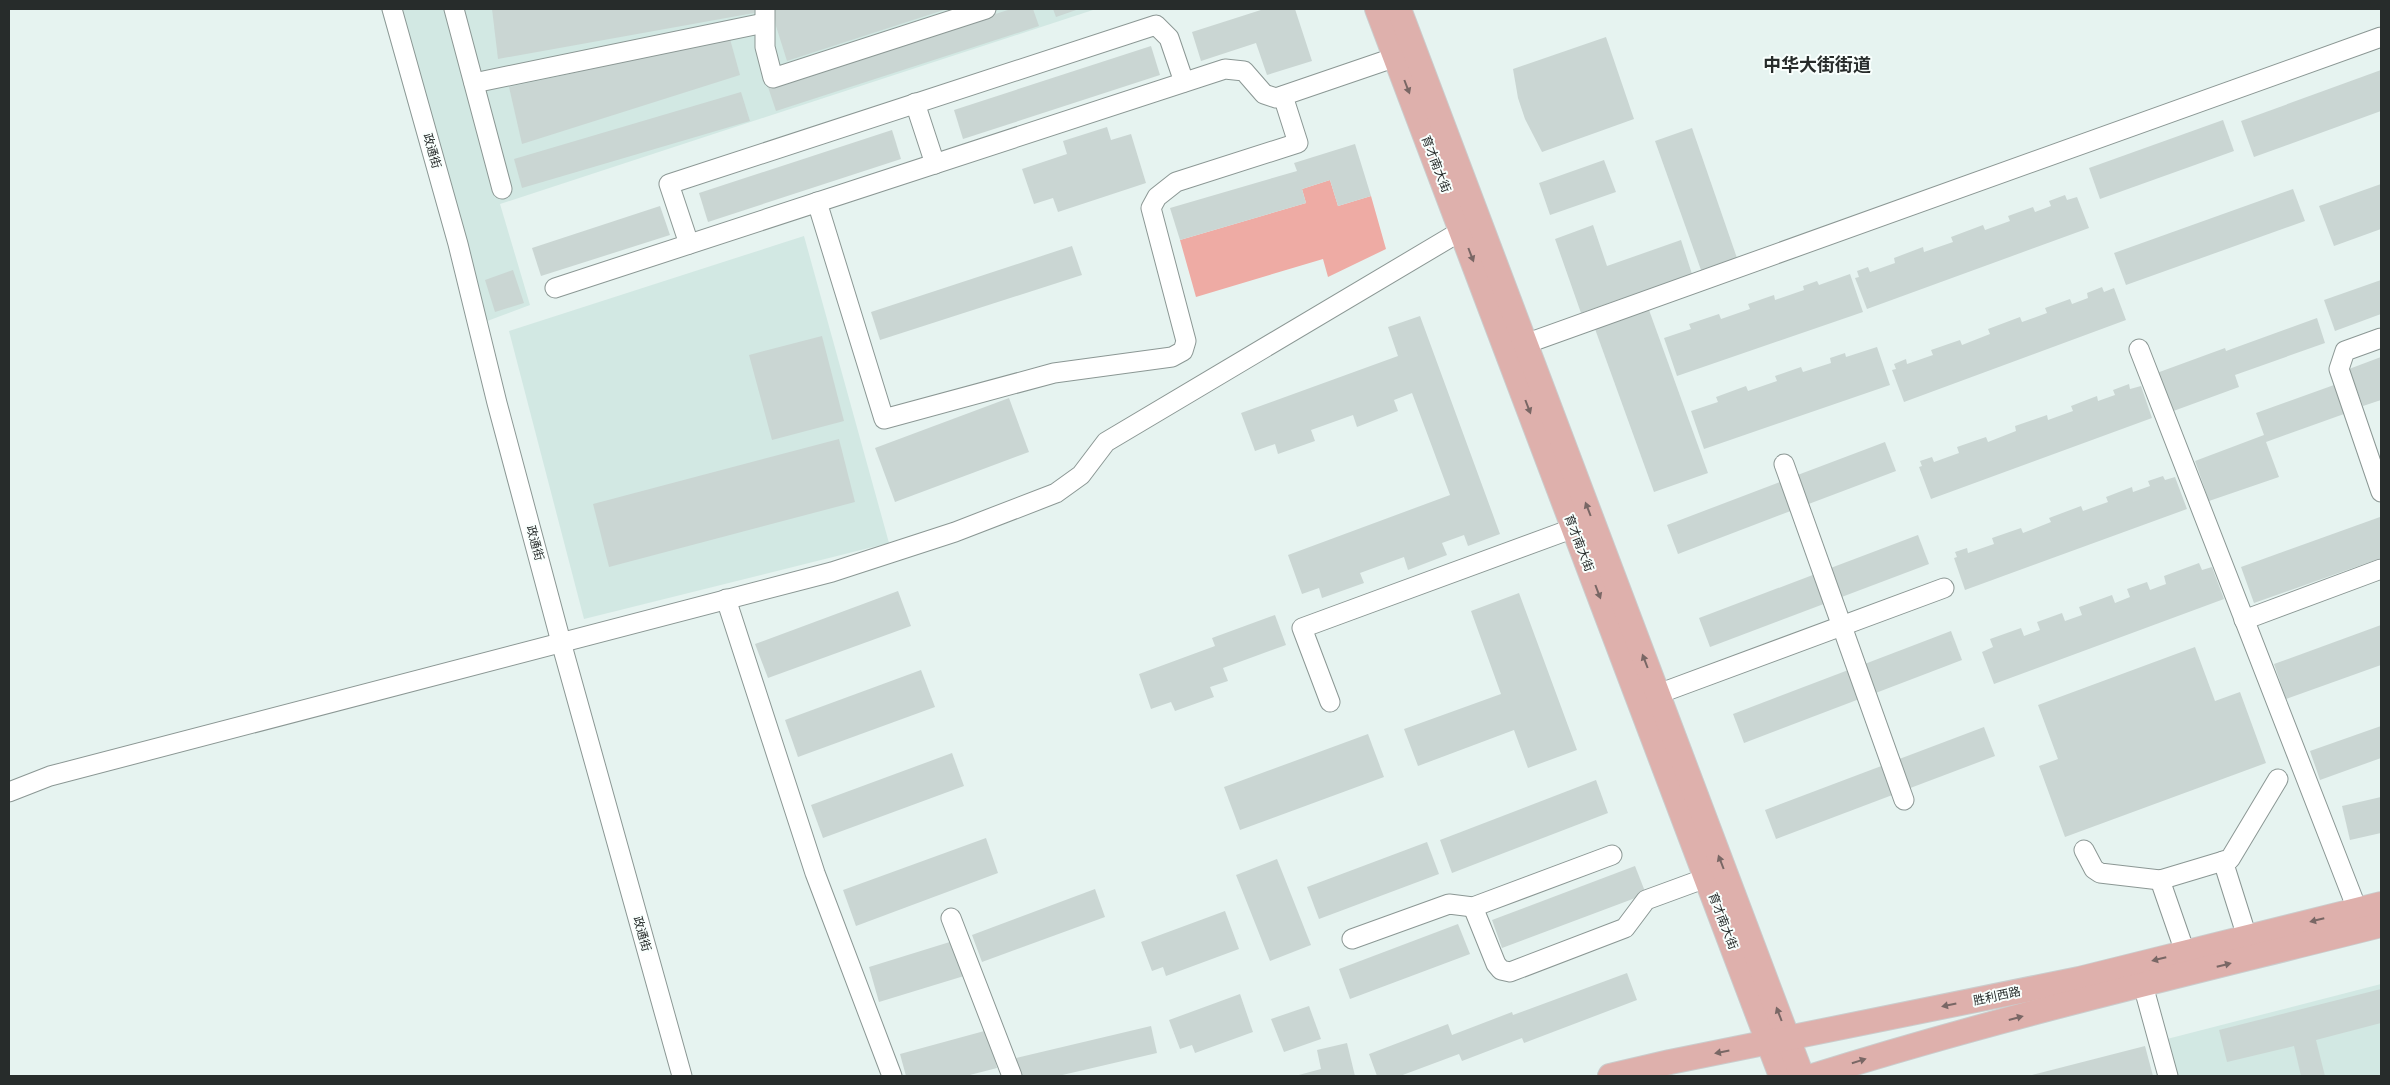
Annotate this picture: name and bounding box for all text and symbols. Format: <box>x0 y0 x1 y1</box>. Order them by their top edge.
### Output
district label: 中华大街街道 <box>1763 53 1871 77</box>
one-way arrow <box>1403 80 1411 95</box>
street label: 政通街 <box>419 131 445 171</box>
street label: 育才南大街 <box>1418 133 1454 195</box>
one-way arrow <box>1468 248 1475 263</box>
one-way arrow <box>1525 400 1532 415</box>
one-way arrow <box>1584 501 1592 516</box>
street label: 育才南大街 <box>1561 512 1597 574</box>
street label: 政通街 <box>523 524 547 562</box>
one-way arrow <box>1594 585 1602 600</box>
one-way arrow <box>1641 653 1649 668</box>
one-way arrow <box>1717 855 1725 869</box>
street label: 育才南大街 <box>1705 890 1741 952</box>
street label: 政通街 <box>629 914 655 954</box>
one-way arrow <box>2309 916 2324 924</box>
one-way arrow <box>2152 955 2167 963</box>
one-way arrow <box>2217 960 2232 968</box>
street label: 胜利西路 <box>1972 983 2022 1009</box>
one-way arrow <box>1942 1001 1957 1009</box>
one-way arrow <box>1775 1006 1783 1021</box>
one-way arrow <box>2008 1014 2023 1022</box>
one-way arrow <box>1713 1048 1729 1056</box>
one-way arrow <box>1852 1057 1867 1065</box>

